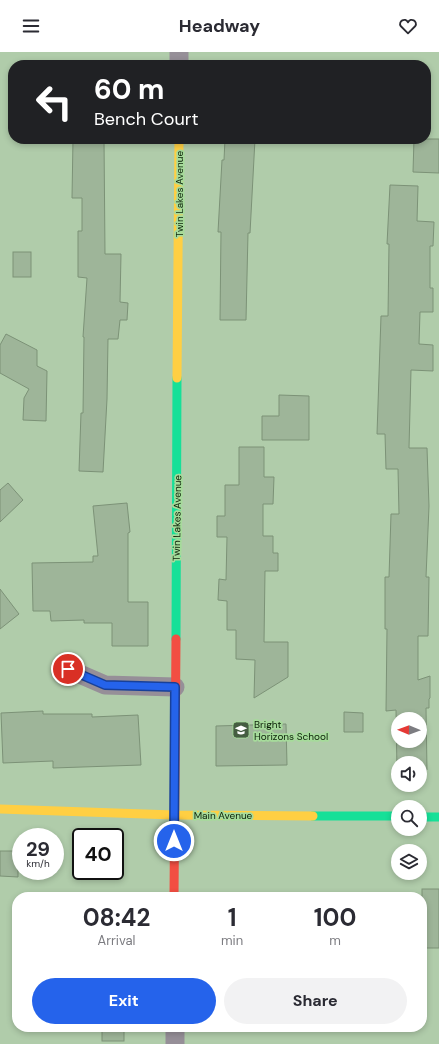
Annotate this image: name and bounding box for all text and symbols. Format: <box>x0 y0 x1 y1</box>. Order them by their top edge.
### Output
text: Headway <box>179 14 260 38</box>
icon: menu <box>20 15 42 37</box>
icon: heart <box>397 15 419 37</box>
text: 60 m <box>94 71 164 108</box>
icon: left <box>28 76 80 128</box>
text: Bench Court <box>94 107 198 131</box>
street label: Twin Lakes Avenue <box>173 151 186 237</box>
street label: Twin Lakes Avenue <box>170 474 184 561</box>
pin <box>51 652 85 686</box>
icon: arrive <box>57 658 79 680</box>
north arrow <box>391 712 427 748</box>
map controls <box>391 712 427 880</box>
place label: Bright Horizons School <box>254 718 328 743</box>
school or university icon: Bright Horizons School <box>231 720 251 740</box>
button: sound <box>391 756 427 792</box>
button: search <box>391 800 427 836</box>
street label: Main Avenue <box>194 809 253 822</box>
position arrow <box>153 820 195 862</box>
speed limit sign: 40 <box>72 828 124 880</box>
text: 29 <box>26 836 50 862</box>
button: layers <box>391 844 427 880</box>
text: km/h <box>26 857 50 870</box>
text: 08:42 <box>83 902 150 933</box>
text: 1 <box>228 902 236 933</box>
text: 100 <box>314 902 356 933</box>
text: Arrival <box>98 932 135 949</box>
text: min <box>221 932 243 949</box>
text: m <box>329 932 341 949</box>
button: Exit <box>32 978 216 1024</box>
button: Share <box>224 978 407 1024</box>

